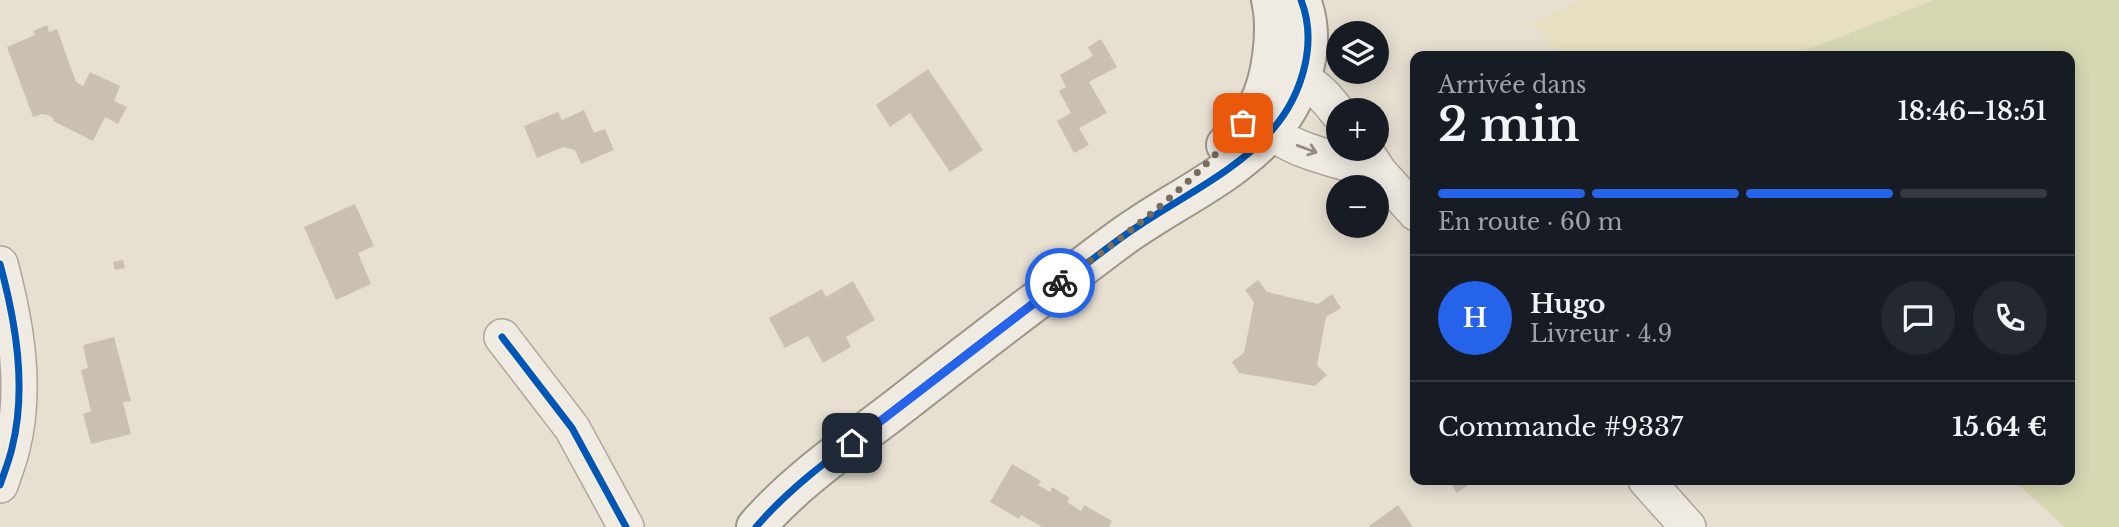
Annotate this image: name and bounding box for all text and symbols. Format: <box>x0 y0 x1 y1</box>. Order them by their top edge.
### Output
map controls <box>1326 21 1389 238</box>
button: layers <box>1326 21 1389 84</box>
text: Arrivée dans <box>1438 71 1586 99</box>
pin <box>1213 93 1273 153</box>
text: 18:46–18:51 <box>1897 95 2047 127</box>
text: 2 min <box>1438 96 1580 153</box>
button: + <box>1326 98 1389 161</box>
icon: bag <box>1224 104 1262 142</box>
one-way arrow <box>1296 144 1318 157</box>
button: − <box>1326 175 1389 238</box>
text: En route · 60 m <box>1438 208 1622 236</box>
courier <box>1025 248 1095 318</box>
icon: bike <box>1041 264 1079 302</box>
button: chat <box>1881 281 1955 355</box>
button: phone <box>1973 281 2047 355</box>
text: Hugo <box>1530 288 1605 320</box>
text: H <box>1463 302 1487 334</box>
text: Livreur · 4.9 <box>1530 320 1672 348</box>
text: Commande #9337 <box>1438 411 1683 443</box>
text: 15.64 € <box>1952 411 2047 443</box>
pin <box>822 413 882 473</box>
icon: home <box>833 424 871 462</box>

